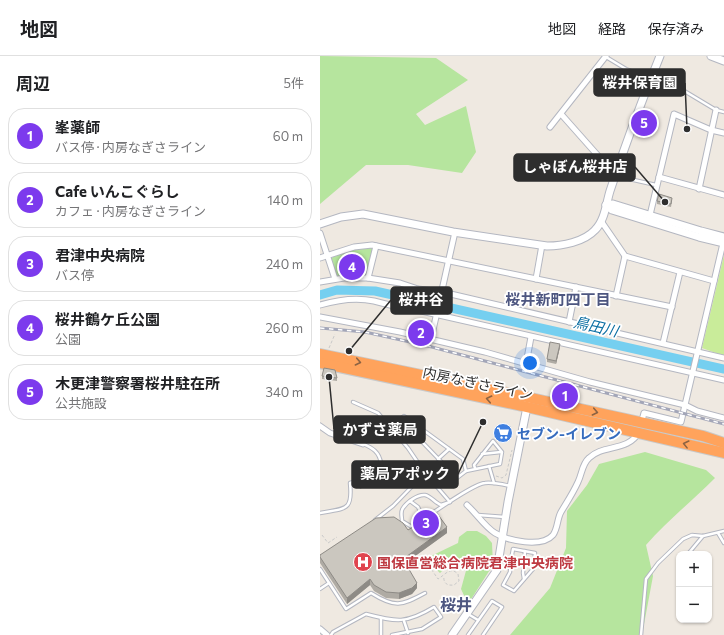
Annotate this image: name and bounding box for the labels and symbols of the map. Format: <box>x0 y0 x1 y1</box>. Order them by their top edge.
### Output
callout: 桜井保育園 <box>594 69 685 96</box>
text: 桜井保育園 <box>602 73 678 91</box>
pin: 5 <box>631 108 657 138</box>
callout: しゃぼん桜井店 <box>514 154 635 181</box>
text: しゃぼん桜井店 <box>522 157 628 175</box>
pin: 4 <box>339 252 365 282</box>
callout: 桜井谷 <box>391 287 452 314</box>
text: 桜井谷 <box>398 290 444 308</box>
district label: 桜井新町四丁目 <box>505 290 611 308</box>
water label: 鳥田川 <box>572 312 622 340</box>
pin: 2 <box>408 318 434 348</box>
your location <box>520 353 540 373</box>
one-way arrow <box>355 357 361 366</box>
street label: 内房なぎさライン <box>421 363 535 403</box>
pin: 1 <box>552 381 578 411</box>
one-way arrow <box>486 395 492 404</box>
one-way arrow <box>591 408 598 416</box>
callout: かずさ薬局 <box>334 416 425 443</box>
text: かずさ薬局 <box>342 420 418 438</box>
supermarket icon: セブン-イレブン <box>492 422 514 444</box>
place label: セブン-イレブン <box>517 425 621 442</box>
one-way arrow <box>683 440 689 448</box>
callout: 薬局アポック <box>352 461 458 488</box>
text: 薬局アポック <box>360 464 450 482</box>
pin: 3 <box>413 508 439 538</box>
hospital icon: 国保直営総合病院君津中央病院 <box>352 551 374 573</box>
place label: 国保直営総合病院君津中央病院 <box>377 554 573 571</box>
district label: 桜井 <box>440 595 472 614</box>

